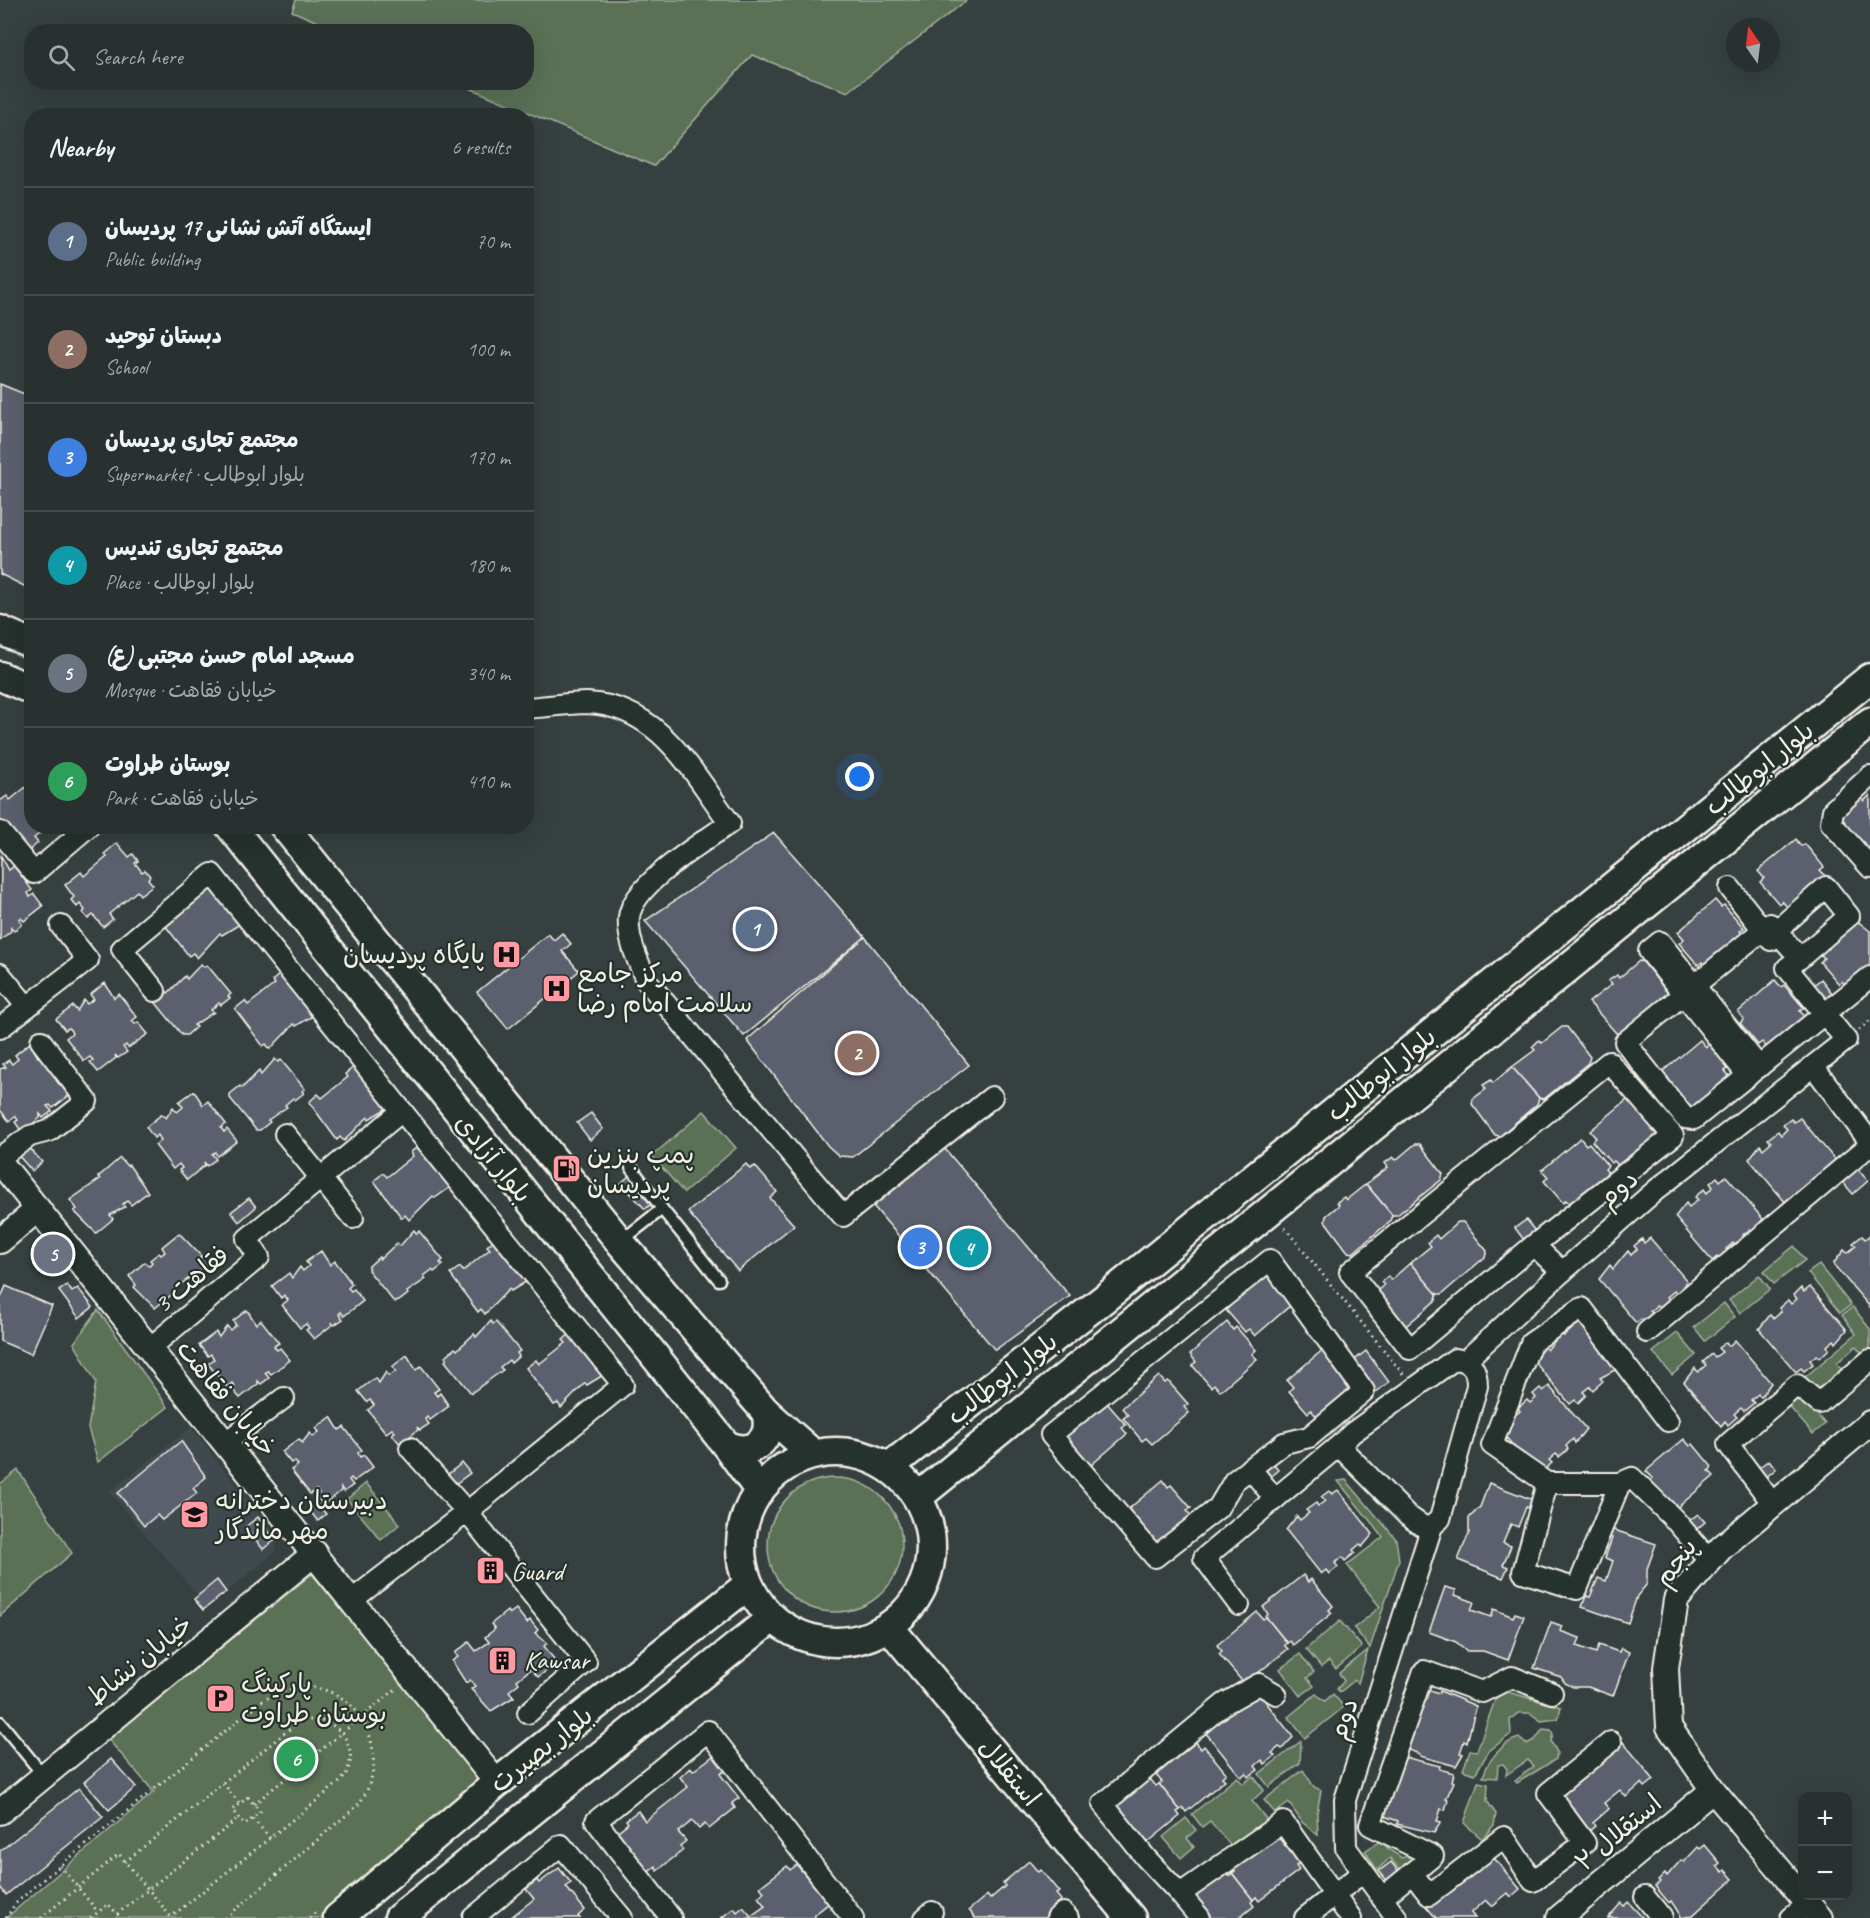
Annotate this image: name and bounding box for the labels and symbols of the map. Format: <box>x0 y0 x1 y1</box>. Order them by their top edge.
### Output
north arrow <box>1726 18 1780 72</box>
street label: بلوار ابوطالب <box>1698 714 1821 823</box>
your location <box>845 762 874 791</box>
pin: 1 <box>736 906 774 952</box>
place label: پایگاه پردیسان <box>343 938 485 971</box>
hospital icon: پایگاه پردیسان <box>490 938 522 970</box>
place label: مرکز جامع سلامت امام رضا <box>577 957 752 1023</box>
hospital icon: مرکز جامع سلامت امام رضا <box>540 972 572 1004</box>
street label: بلوار ابوطالب <box>1320 1020 1443 1129</box>
pin: 2 <box>838 1030 876 1076</box>
street label: بلوار آزادی <box>448 1107 540 1210</box>
place label: پمپ بنزین پردیسان <box>587 1138 694 1201</box>
fuel station icon: پمپ بنزین پردیسان <box>550 1153 582 1185</box>
street label: دوم <box>1592 1162 1647 1217</box>
pin: 3 <box>900 1224 940 1270</box>
pin: 4 <box>950 1226 988 1270</box>
pin: 5 <box>34 1232 72 1276</box>
street label: فقاهت 3 <box>147 1238 236 1320</box>
street label: بلوار ابوطالب <box>940 1325 1064 1432</box>
street label: خیابان فقاهت <box>169 1333 284 1464</box>
place label: دبیرستان دخترانه مهر ماندگار <box>214 1484 387 1547</box>
school or university icon: دبیرستان دخترانه مهر ماندگار <box>178 1499 210 1531</box>
street label: پنجم <box>1646 1531 1707 1595</box>
building icon: Guard <box>474 1555 506 1587</box>
place label: Guard <box>511 1555 567 1588</box>
street label: خیابان نشاط <box>79 1607 199 1713</box>
building icon: Kawsar <box>487 1644 519 1676</box>
place label: Kawsar <box>524 1644 592 1677</box>
place label: پارکینگ بوستان طراوت <box>241 1667 387 1730</box>
parking icon: پارکینگ بوستان طراوت <box>204 1682 236 1714</box>
street label: دوم <box>1321 1694 1369 1745</box>
street label: بلوار بصیرت <box>483 1699 600 1800</box>
street label: استقلال <box>971 1731 1048 1813</box>
pin: 6 <box>276 1736 316 1782</box>
street label: استقلال ۲ <box>1568 1787 1669 1878</box>

